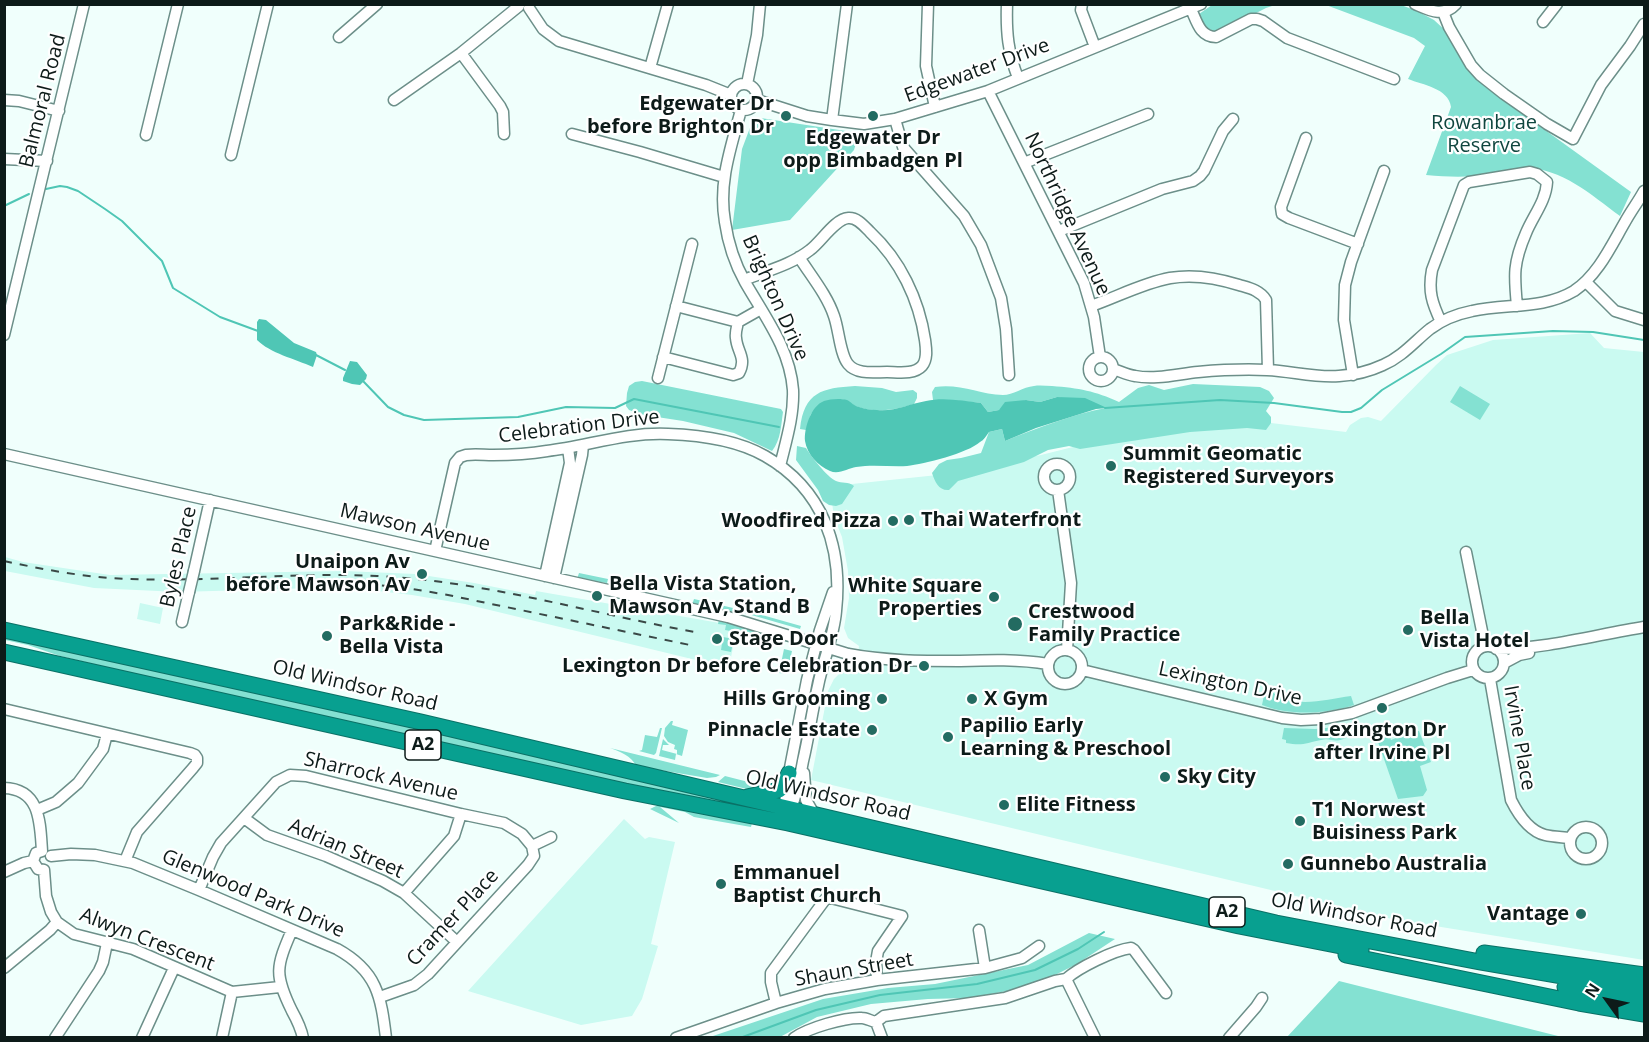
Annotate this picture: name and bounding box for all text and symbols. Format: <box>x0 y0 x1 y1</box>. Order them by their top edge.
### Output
street label: Balmoral Road <box>15 32 71 170</box>
street label: Edgewater Drive <box>901 34 1053 108</box>
place label: Edgewater Dr before Brighton Dr <box>587 92 774 139</box>
marker: Edgewater Dr before Brighton Dr <box>779 109 793 123</box>
marker: Edgewater Dr opp Bimbadgen Pl <box>866 109 880 123</box>
park label: Rowanbrae Reserve <box>1431 111 1537 158</box>
place label: Edgewater Dr opp Bimbadgen Pl <box>783 126 963 173</box>
street label: Northridge Avenue <box>1019 129 1115 299</box>
street label: Brighton Drive <box>737 232 813 364</box>
street label: Celebration Drive <box>497 405 661 449</box>
place label: Summit Geomatic Registered Surveyors <box>1123 442 1334 489</box>
marker: Summit Geomatic Registered Surveyors <box>1104 459 1118 473</box>
street label: Mawson Avenue <box>338 499 492 557</box>
street label: Byles Place <box>156 504 202 610</box>
place label: Thai Waterfront <box>921 508 1081 532</box>
place label: Woodfired Pizza <box>721 509 881 533</box>
marker: Thai Waterfront <box>902 513 916 527</box>
marker: Woodfired Pizza <box>886 514 900 528</box>
place label: Unaipon Av before Mawson Av <box>225 550 410 597</box>
marker: Unaipon Av before Mawson Av <box>415 567 429 581</box>
place label: Bella Vista Station, Mawson Av, Stand B <box>609 572 810 619</box>
place label: White Square Properties <box>848 574 982 621</box>
marker: Bella Vista Station, Mawson Av, Stand B <box>590 589 604 603</box>
marker: White Square Properties <box>987 590 1001 604</box>
place label: Crestwood Family Practice <box>1028 600 1180 647</box>
place label: Bella Vista Hotel <box>1420 606 1529 653</box>
place label: Park&Ride - Bella Vista <box>339 612 456 659</box>
marker: Crestwood Family Practice <box>1006 615 1024 633</box>
marker: Bella Vista Hotel <box>1401 623 1415 637</box>
place label: Stage Door <box>729 627 838 651</box>
marker: Park&Ride - Bella Vista <box>320 629 334 643</box>
marker: Stage Door <box>710 632 724 646</box>
place label: Lexington Dr before Celebration Dr <box>562 654 912 678</box>
street label: Old Windsor Road <box>270 655 440 717</box>
street label: Lexington Drive <box>1156 657 1304 711</box>
marker: Lexington Dr before Celebration Dr <box>917 659 931 673</box>
street label: Irvine Place <box>1498 683 1540 793</box>
place label: Hills Grooming <box>723 687 870 711</box>
place label: X Gym <box>984 687 1048 711</box>
marker: Hills Grooming <box>875 692 889 706</box>
marker: X Gym <box>965 692 979 706</box>
marker: Lexington Dr after Irvine Pl <box>1375 701 1389 715</box>
place label: Papilio Early Learning & Preschool <box>960 714 1171 761</box>
place label: Pinnacle Estate <box>707 718 860 742</box>
place label: Lexington Dr after Irvine Pl <box>1314 718 1450 765</box>
marker: Pinnacle Estate <box>865 723 879 737</box>
road number: A2 <box>405 730 441 760</box>
marker: Papilio Early Learning & Preschool <box>941 730 955 744</box>
street label: Sharrock Avenue <box>302 748 460 806</box>
street label: Old Windsor Road <box>743 765 913 827</box>
place label: Sky City <box>1177 765 1256 789</box>
marker: Sky City <box>1158 770 1172 784</box>
place label: Elite Fitness <box>1016 793 1136 817</box>
marker: Elite Fitness <box>997 798 1011 812</box>
place label: T1 Norwest Buisiness Park <box>1312 798 1457 845</box>
street label: Adrian Street <box>285 814 407 884</box>
marker: T1 Norwest Buisiness Park <box>1293 814 1307 828</box>
street label: Glenwood Park Drive <box>158 845 348 943</box>
place label: Gunnebo Australia <box>1300 852 1487 876</box>
marker: Gunnebo Australia <box>1281 857 1295 871</box>
place label: Emmanuel Baptist Church <box>733 861 881 908</box>
street label: Cramer Place <box>402 864 504 972</box>
marker: Emmanuel Baptist Church <box>714 877 728 891</box>
street label: Old Windsor Road <box>1269 888 1439 944</box>
road number: A2 <box>1209 897 1245 927</box>
place label: Vantage <box>1487 902 1569 926</box>
street label: Alwyn Crescent <box>76 903 218 977</box>
marker: Vantage <box>1574 907 1588 921</box>
street label: Shaun Street <box>793 948 915 992</box>
north arrow <box>1577 970 1637 1030</box>
text: N <box>1579 979 1605 1002</box>

